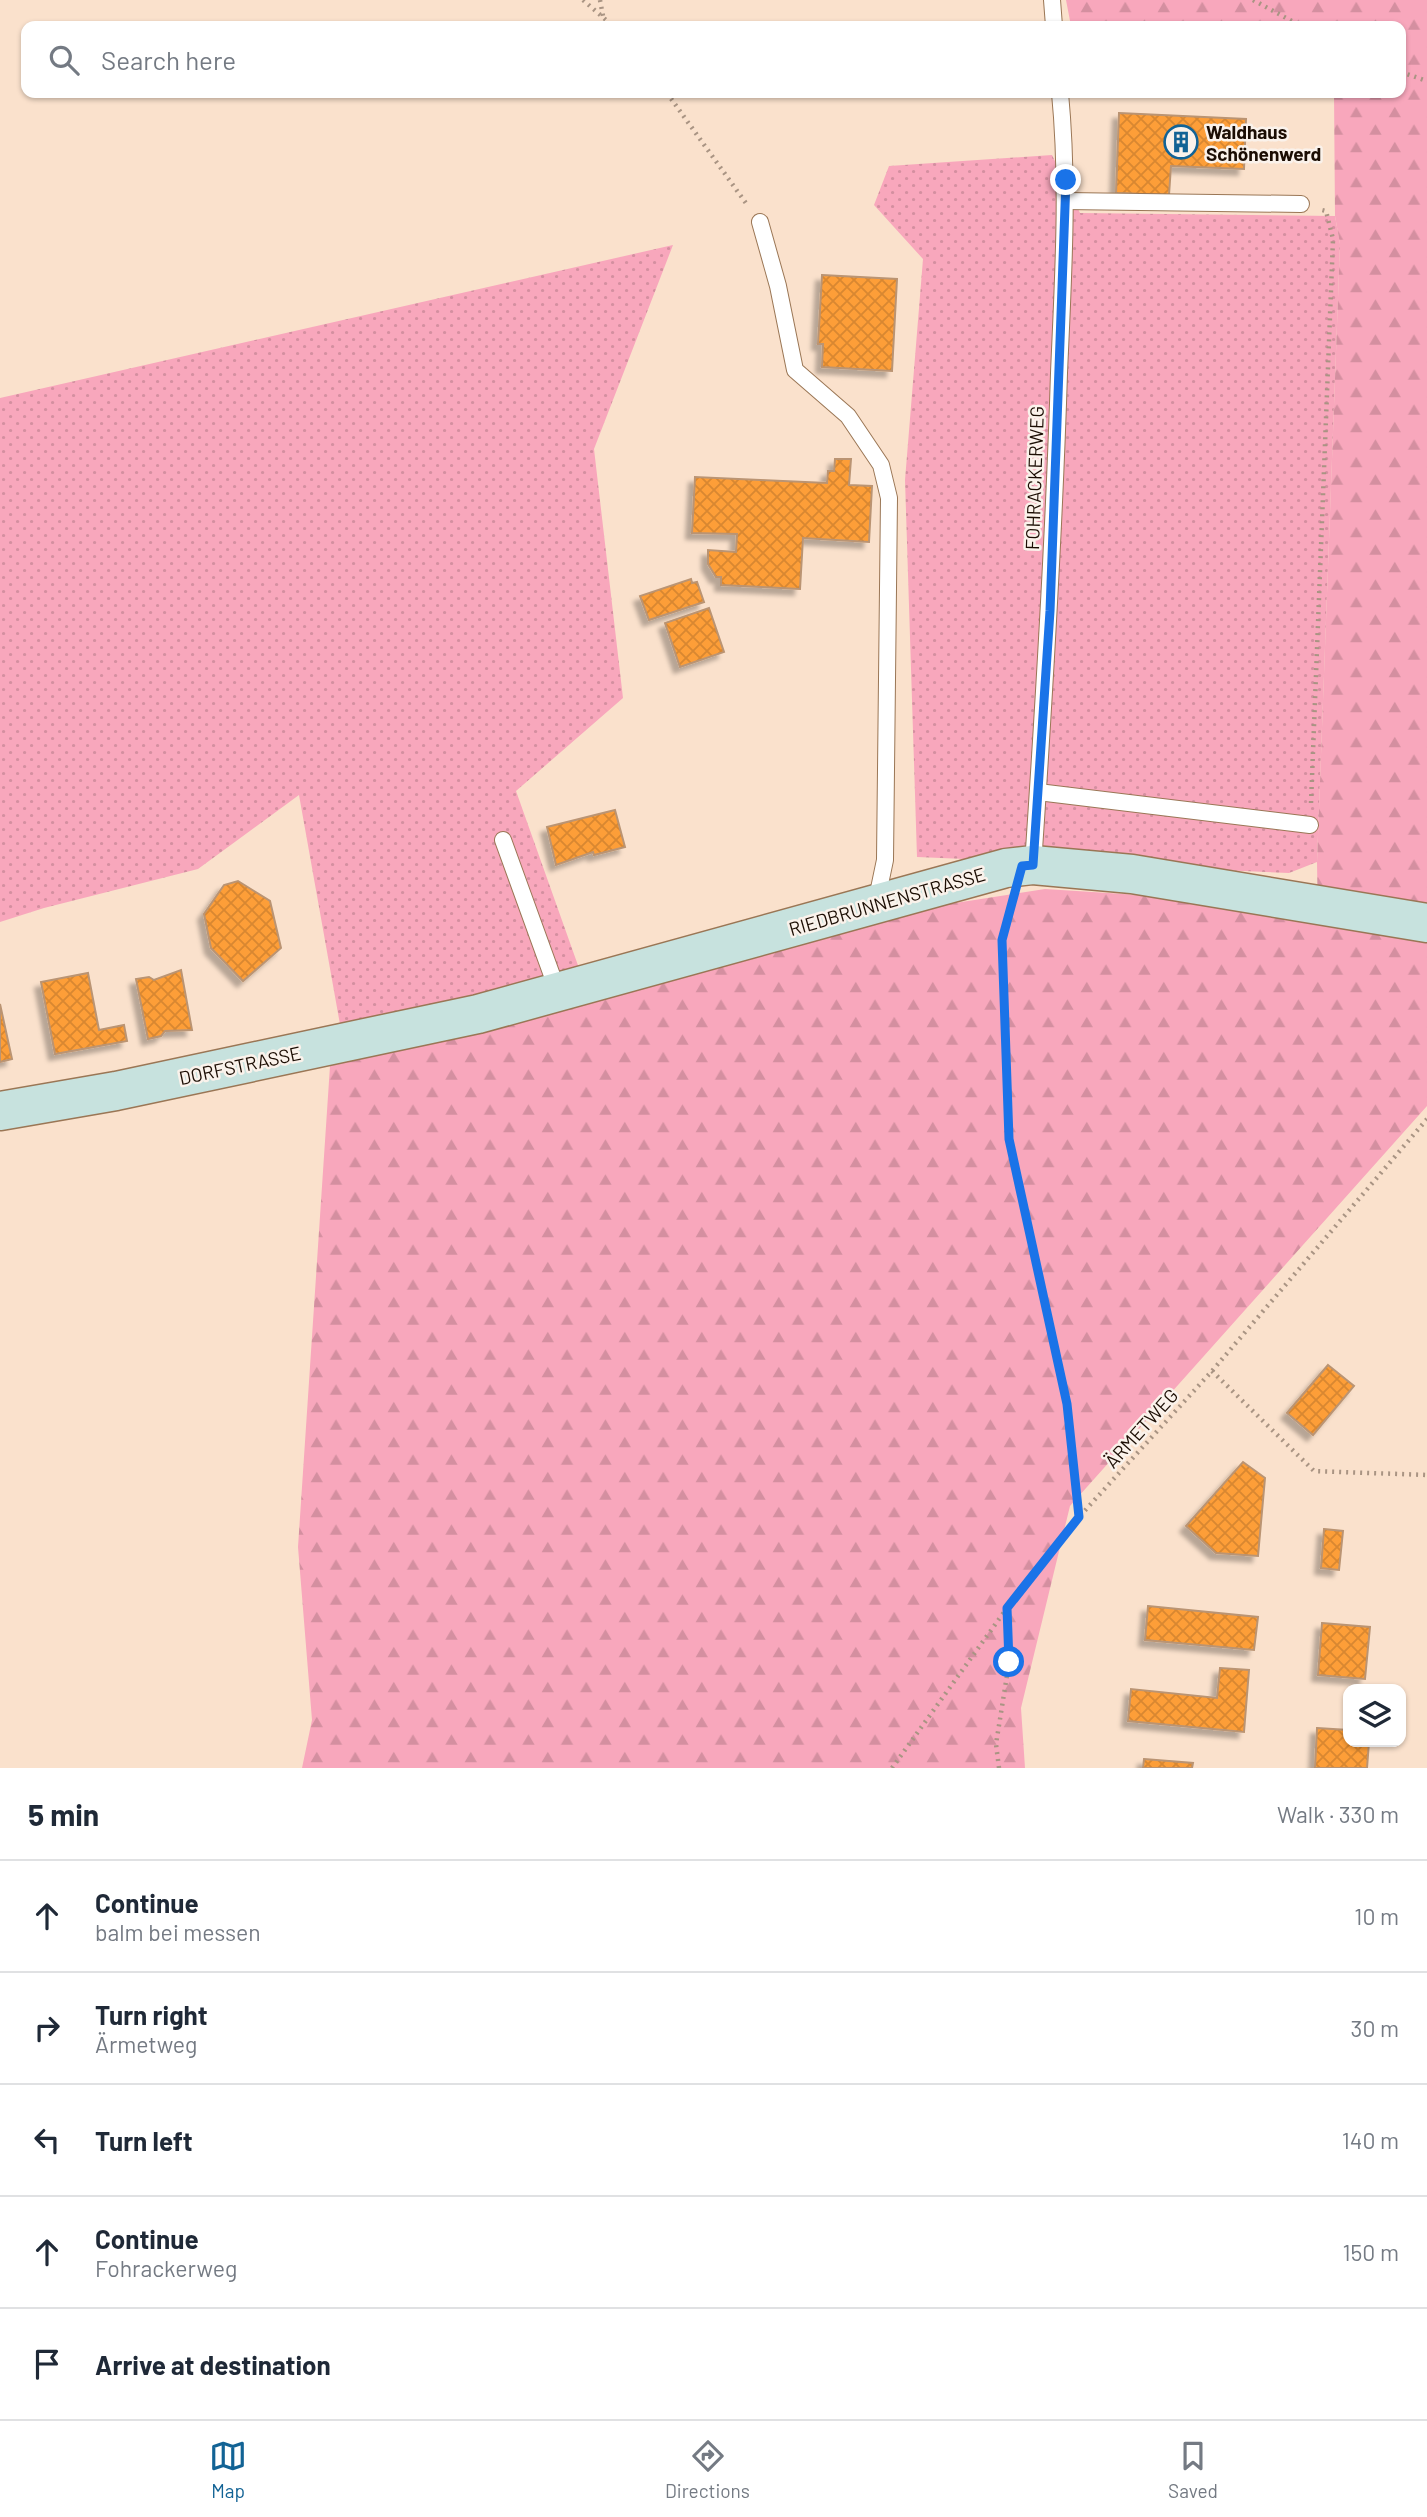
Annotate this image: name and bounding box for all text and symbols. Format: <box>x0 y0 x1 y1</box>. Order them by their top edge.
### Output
search box <box>21 21 1406 98</box>
icon: search <box>45 41 83 79</box>
text: Search here <box>101 44 236 75</box>
place label: Waldhaus Schönenwerd <box>1206 120 1321 165</box>
building icon: Waldhaus Schönenwerd <box>1162 123 1200 161</box>
route end <box>1050 164 1081 195</box>
street label: FOHRACKERWEG <box>1020 406 1048 550</box>
street label: RIEDBRUNNENSTRASSE <box>786 862 988 940</box>
street label: DORFSTRASSE <box>177 1041 303 1089</box>
street label: ÄRMETWEG <box>1099 1384 1183 1472</box>
route start <box>993 1646 1024 1677</box>
map controls <box>1343 1684 1406 1747</box>
button: layers <box>1343 1684 1406 1747</box>
text: 5 min <box>28 1796 99 1832</box>
text: Walk · 330 m <box>1277 1800 1399 1828</box>
text: Continue <box>95 1887 199 1918</box>
icon: ahead <box>28 1897 66 1935</box>
text: 10 m <box>1354 1902 1399 1930</box>
text: balm bei messen <box>95 1918 261 1946</box>
text: Turn right <box>95 1999 208 2030</box>
icon: right <box>28 2009 66 2047</box>
text: 30 m <box>1351 2014 1399 2042</box>
text: Ärmetweg <box>95 2030 197 2058</box>
icon: left <box>28 2121 66 2159</box>
text: Turn left <box>95 2125 193 2156</box>
text: 140 m <box>1342 2126 1399 2154</box>
text: Continue <box>95 2223 199 2254</box>
icon: ahead <box>28 2233 66 2271</box>
text: 150 m <box>1343 2238 1399 2266</box>
text: Fohrackerweg <box>95 2254 237 2282</box>
icon: arrive <box>28 2345 66 2383</box>
text: Arrive at destination <box>95 2349 331 2380</box>
tab: Map <box>209 2437 247 2502</box>
tab: Directions <box>665 2437 750 2502</box>
tab: Saved <box>1168 2437 1218 2502</box>

